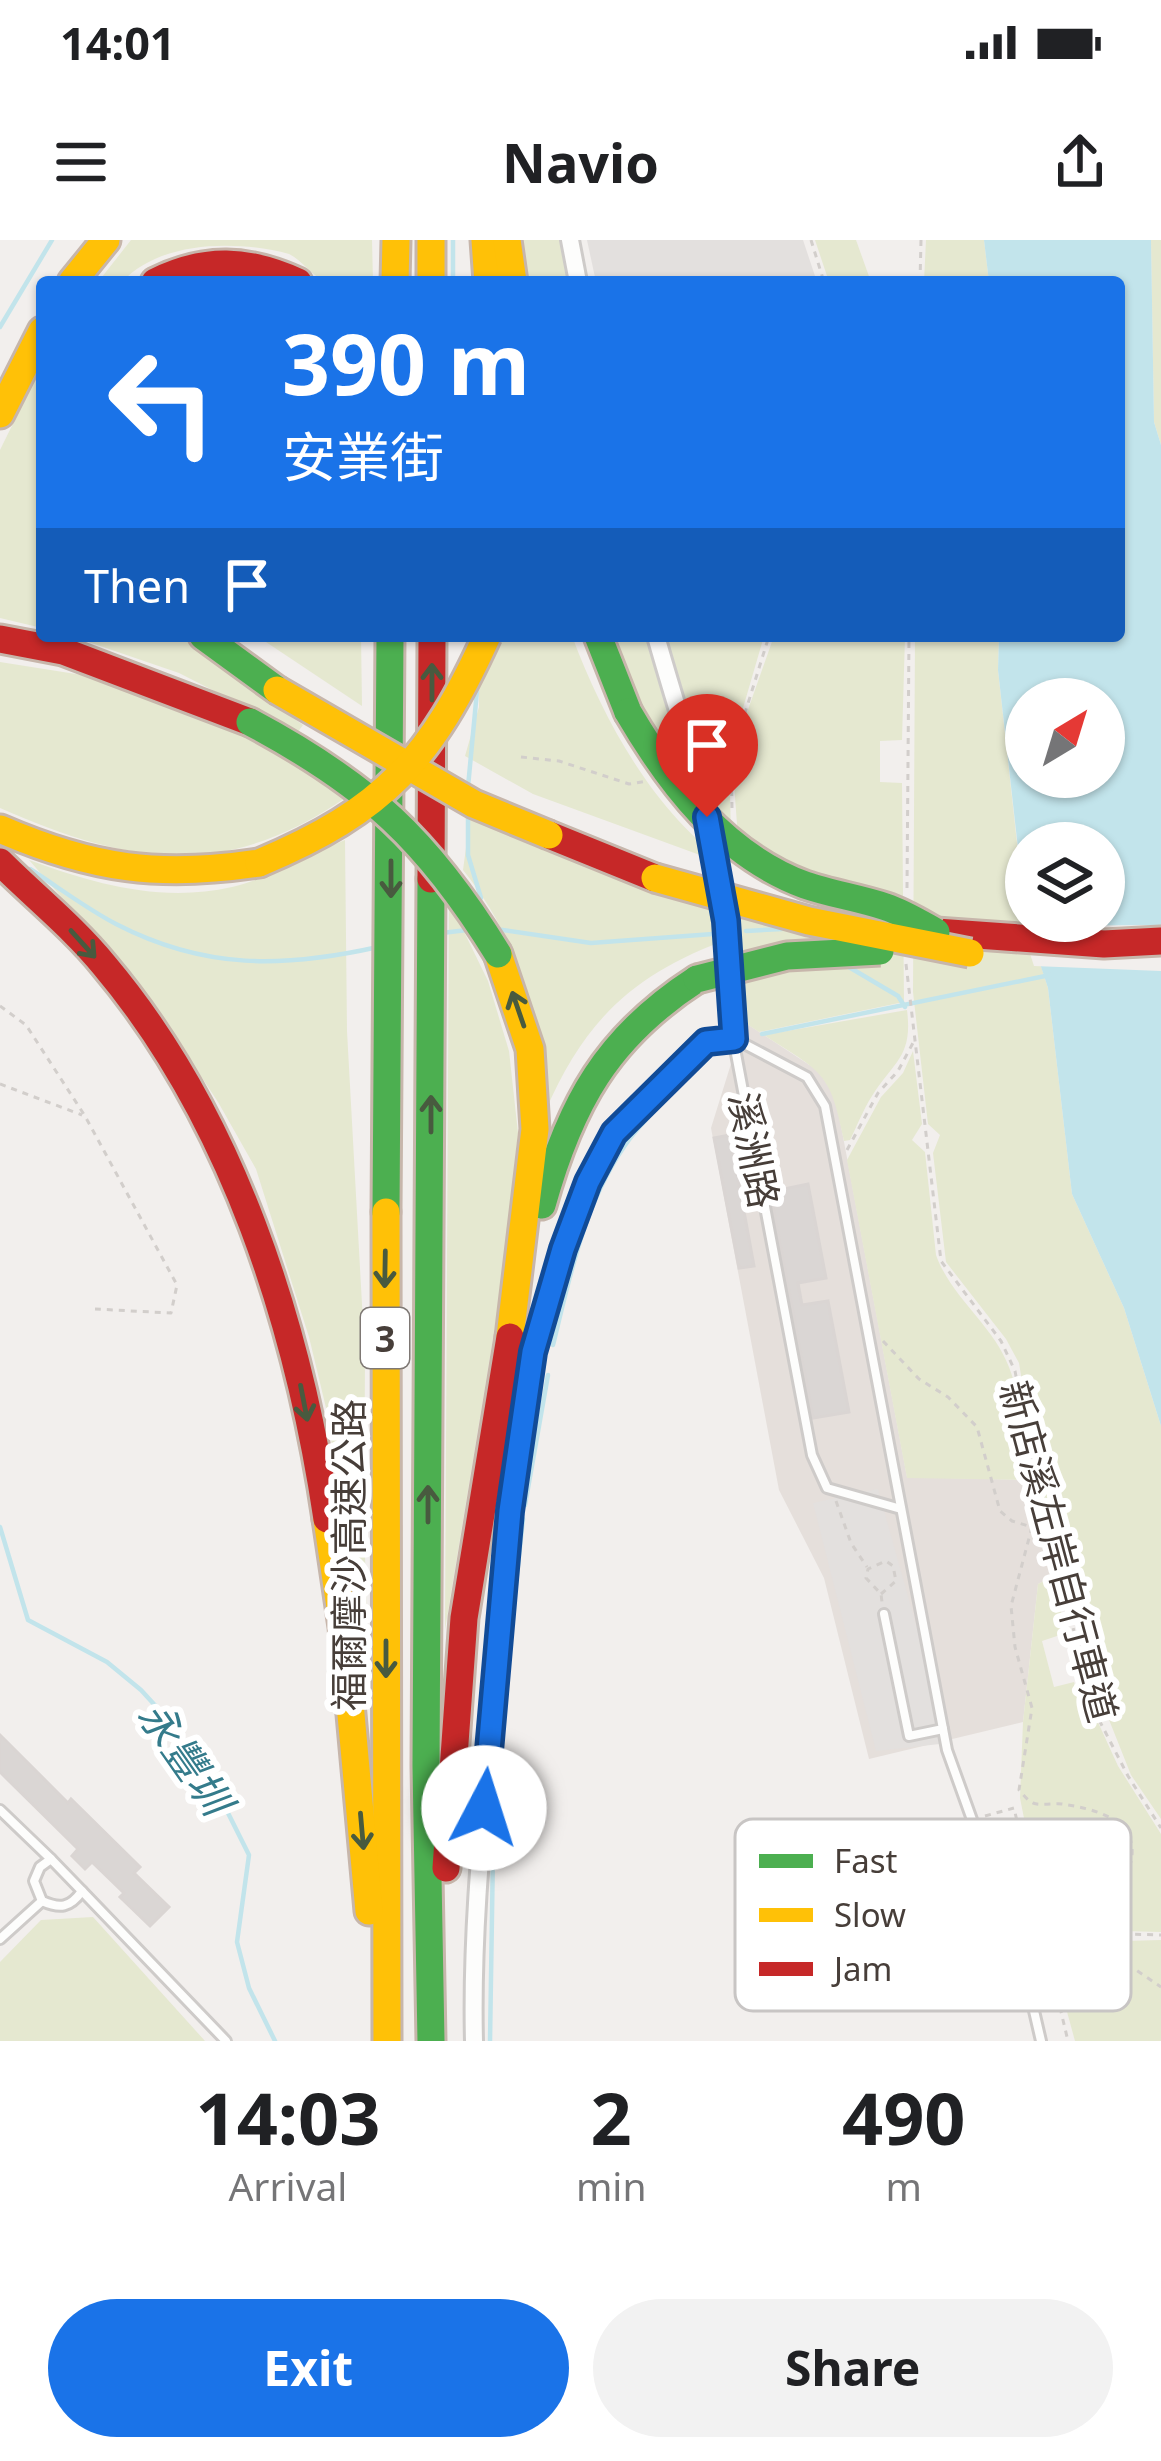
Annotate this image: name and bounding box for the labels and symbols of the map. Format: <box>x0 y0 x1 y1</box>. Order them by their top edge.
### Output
one-way arrow <box>421 663 443 702</box>
north arrow <box>1005 678 1125 798</box>
pin <box>656 694 758 817</box>
one-way arrow <box>380 859 402 898</box>
one-way arrow <box>69 929 96 959</box>
one-way arrow <box>506 991 527 1028</box>
street label: 溪洲路 <box>718 1088 792 1212</box>
one-way arrow <box>419 1095 442 1134</box>
one-way arrow <box>374 1249 397 1288</box>
road number: 3 <box>361 1308 409 1368</box>
street label: 新店溪左岸自行車道 <box>989 1375 1131 1727</box>
one-way arrow <box>294 1382 316 1421</box>
street label: 福爾摩沙高速公路 <box>321 1399 374 1711</box>
one-way arrow <box>417 1485 439 1524</box>
one-way arrow <box>375 1639 397 1678</box>
water label: 永豐圳 <box>127 1689 249 1830</box>
position arrow <box>421 1745 547 1871</box>
one-way arrow <box>351 1810 374 1849</box>
legend <box>735 1819 1131 2011</box>
text: Fast <box>834 1838 897 1883</box>
text: Slow <box>834 1892 906 1937</box>
text: Jam <box>831 1946 892 1991</box>

